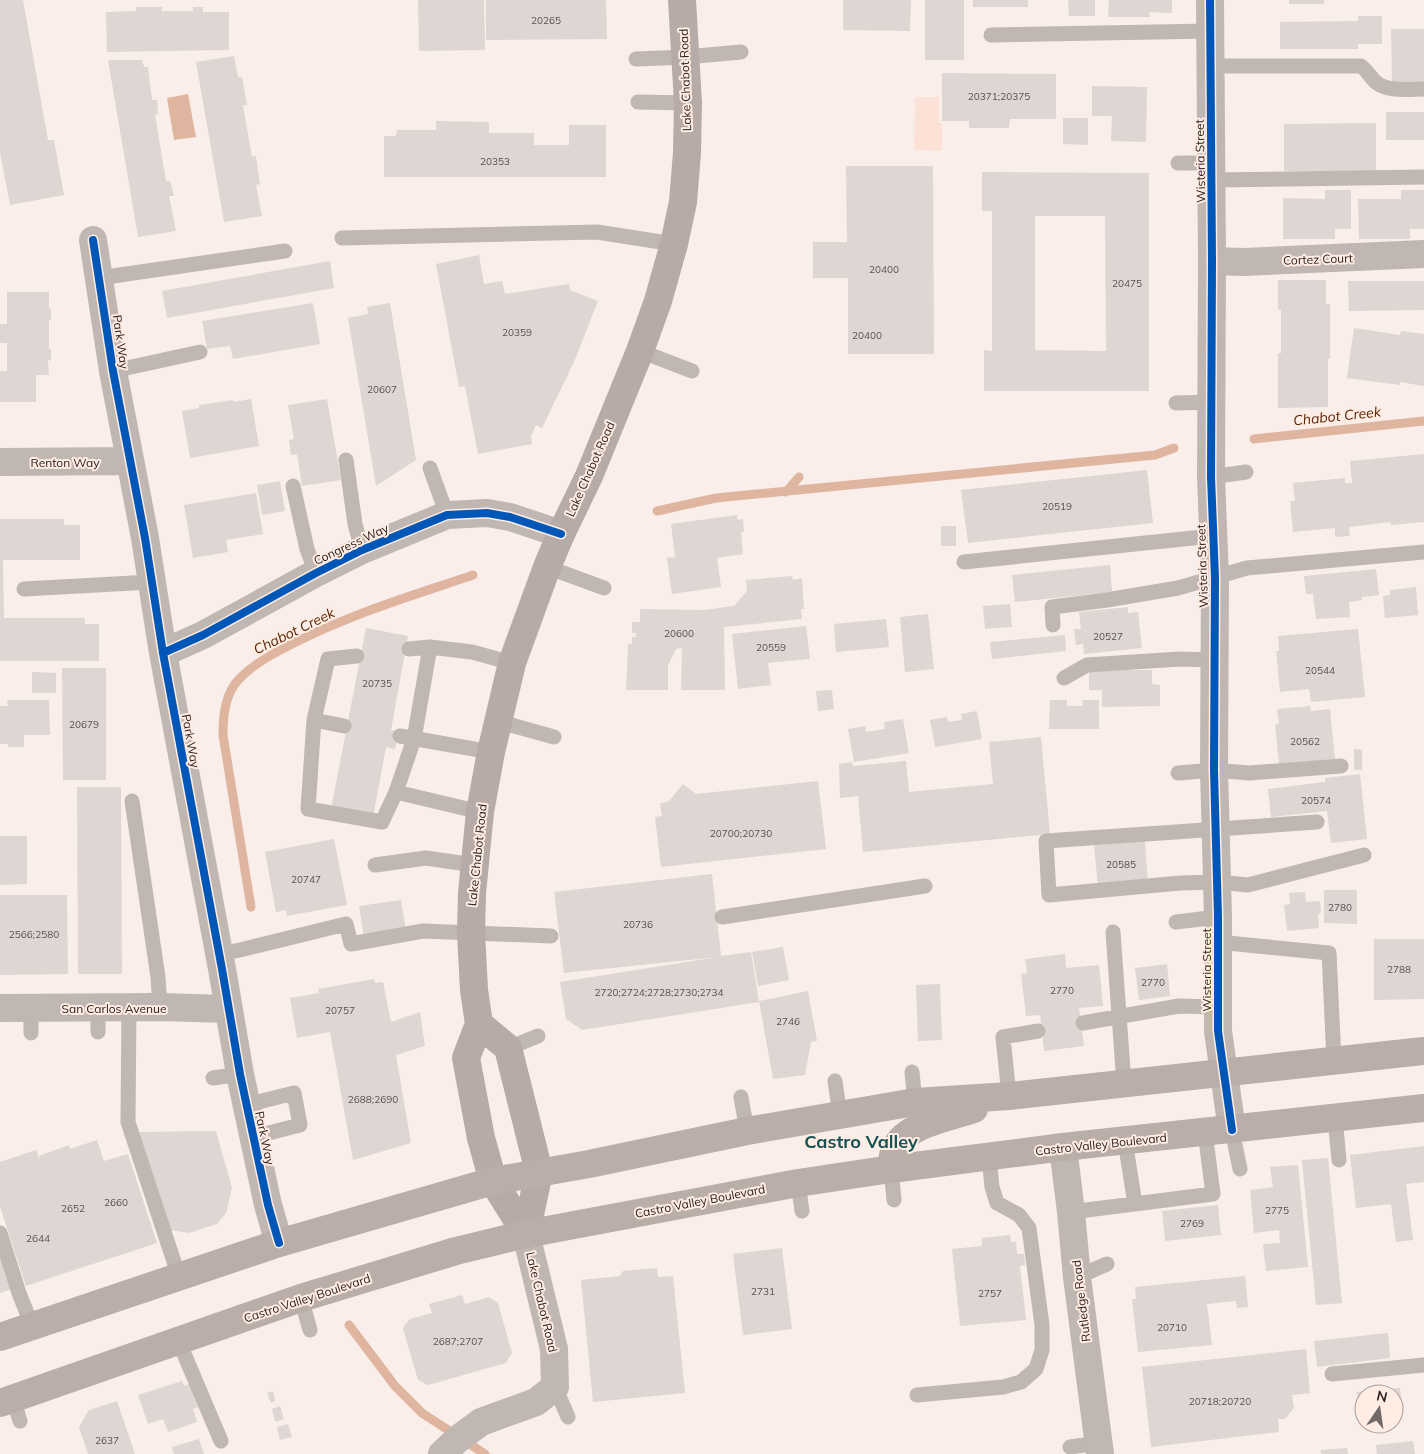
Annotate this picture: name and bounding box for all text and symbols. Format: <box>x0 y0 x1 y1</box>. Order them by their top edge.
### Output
house number: 20265 <box>531 14 561 27</box>
street label: Lake Chabot Road <box>676 28 694 132</box>
house number: 20371;20375 <box>968 90 1030 103</box>
street label: Wisteria Street <box>1192 119 1208 203</box>
house number: 20353 <box>480 155 510 168</box>
street label: Cortez Court <box>1283 250 1353 268</box>
house number: 20400 <box>869 263 899 276</box>
house number: 20475 <box>1112 277 1142 290</box>
street label: Park Way <box>110 314 132 371</box>
house number: 20359 <box>502 326 532 339</box>
house number: 20400 <box>852 329 882 342</box>
house number: 20607 <box>367 383 397 396</box>
water label: Chabot Creek <box>1292 402 1383 430</box>
street label: Lake Chabot Road <box>562 419 618 519</box>
street label: Renton Way <box>30 455 100 470</box>
house number: 20519 <box>1042 500 1072 513</box>
street label: Congress Way <box>311 520 391 568</box>
street label: Wisteria Street <box>1193 524 1211 608</box>
water label: Chabot Creek <box>250 603 338 658</box>
house number: 20600 <box>664 627 694 640</box>
house number: 20527 <box>1093 630 1123 643</box>
house number: 20559 <box>756 641 786 654</box>
house number: 20544 <box>1305 664 1335 677</box>
house number: 20735 <box>362 677 392 690</box>
street label: Park Way <box>179 713 203 770</box>
house number: 20679 <box>69 718 99 731</box>
house number: 20562 <box>1290 735 1320 748</box>
house number: 20574 <box>1301 794 1331 807</box>
street label: Lake Chabot Road <box>464 803 490 907</box>
house number: 20700;20730 <box>710 827 772 840</box>
house number: 20585 <box>1106 858 1136 871</box>
house number: 20747 <box>291 873 321 886</box>
house number: 2780 <box>1328 901 1352 914</box>
house number: 20736 <box>623 918 653 931</box>
house number: 2566;2580 <box>9 928 59 941</box>
street label: Wisteria Street <box>1199 928 1214 1012</box>
house number: 2788 <box>1387 963 1411 976</box>
house number: 2770 <box>1141 976 1165 989</box>
house number: 2770 <box>1050 984 1074 997</box>
house number: 2720;2724;2728;2730;2734 <box>594 986 724 999</box>
street label: San Carlos Avenue <box>62 1001 167 1016</box>
house number: 20757 <box>325 1004 355 1017</box>
house number: 2746 <box>776 1015 800 1028</box>
house number: 2688;2690 <box>348 1093 398 1106</box>
street label: Park Way <box>252 1110 278 1167</box>
district label: Castro Valley <box>804 1130 918 1153</box>
street label: Castro Valley Boulevard <box>1034 1130 1168 1158</box>
street label: Castro Valley Boulevard <box>634 1181 766 1221</box>
house number: 2660 <box>104 1196 128 1209</box>
house number: 2652 <box>61 1202 85 1215</box>
house number: 2775 <box>1265 1204 1289 1217</box>
house number: 2769 <box>1180 1217 1204 1230</box>
house number: 2644 <box>26 1232 50 1245</box>
street label: Lake Chabot Road <box>523 1250 561 1354</box>
street label: Rutledge Road <box>1069 1259 1093 1343</box>
street label: Castro Valley Boulevard <box>242 1270 372 1326</box>
house number: 2731 <box>751 1285 775 1298</box>
house number: 2757 <box>978 1287 1002 1300</box>
house number: 20710 <box>1157 1321 1187 1334</box>
house number: 2687;2707 <box>433 1335 483 1348</box>
north arrow <box>1354 1384 1404 1434</box>
text: N <box>1375 1386 1389 1406</box>
house number: 20718;20720 <box>1189 1395 1251 1408</box>
house number: 2637 <box>95 1434 119 1447</box>

